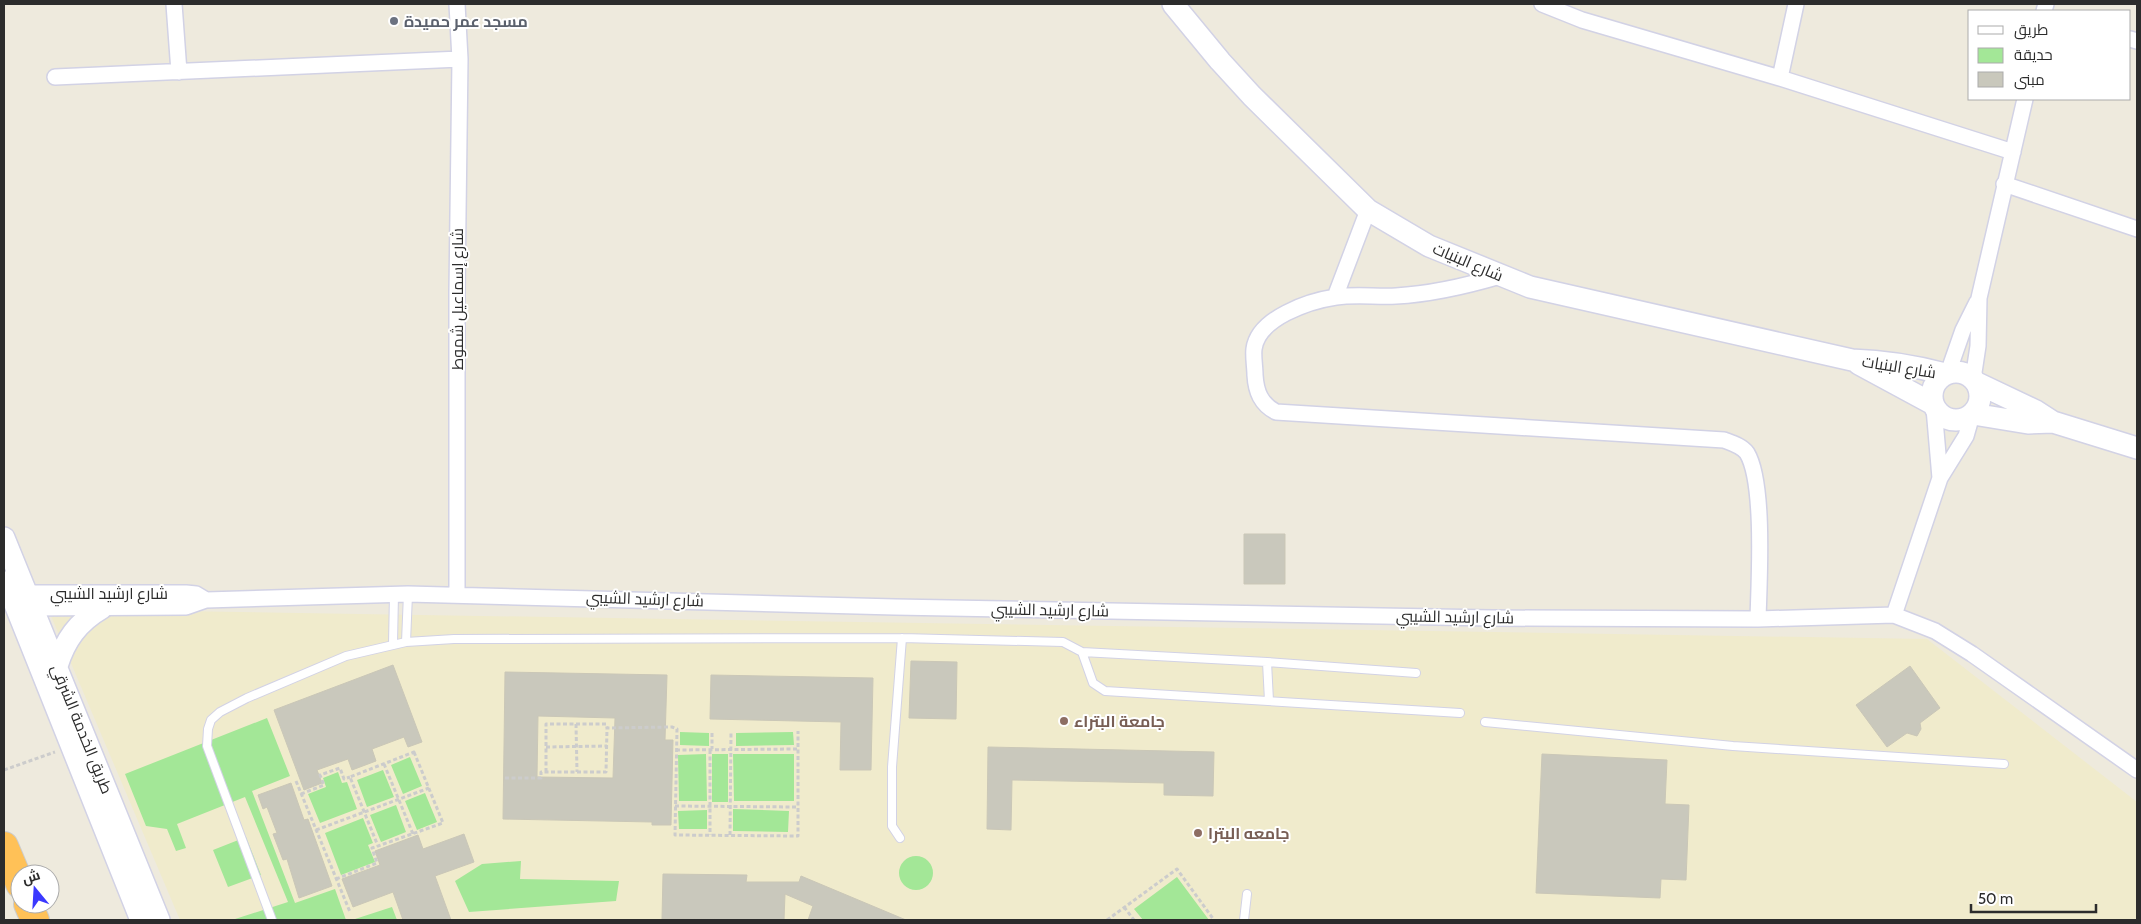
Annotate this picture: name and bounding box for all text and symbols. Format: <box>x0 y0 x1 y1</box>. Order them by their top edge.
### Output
legend <box>1968 10 2131 100</box>
place label: مسجد عمر حميدة <box>404 12 528 31</box>
marker: مسجد عمر حميدة <box>388 15 400 27</box>
text: طريق <box>2014 21 2048 40</box>
text: حديقة <box>2014 46 2053 64</box>
text: مبنى <box>2014 71 2045 90</box>
street label: شارع إسماعيل شموط <box>448 228 469 370</box>
street label: شارع البنيات <box>1429 239 1506 287</box>
street label: شارع البنيات <box>1860 352 1937 384</box>
street label: شارع ارشيد الشيبي <box>50 584 168 607</box>
street label: شارع ارشيد الشيبي <box>585 587 704 615</box>
street label: شارع ارشيد الشيبي <box>991 599 1109 625</box>
street label: شارع ارشيد الشيبي <box>1396 606 1514 632</box>
street label: طريق الخدمة الشرقي <box>44 662 117 798</box>
place label: جامعة البتراء <box>1074 712 1165 731</box>
marker: جامعة البتراء <box>1058 715 1070 727</box>
place label: جامعه البترا <box>1208 824 1290 843</box>
marker: جامعه البترا <box>1192 827 1204 839</box>
north arrow <box>10 864 60 914</box>
text: ش <box>20 865 42 888</box>
scale bar <box>1971 882 2096 914</box>
text: 50 m <box>1978 890 2013 908</box>

